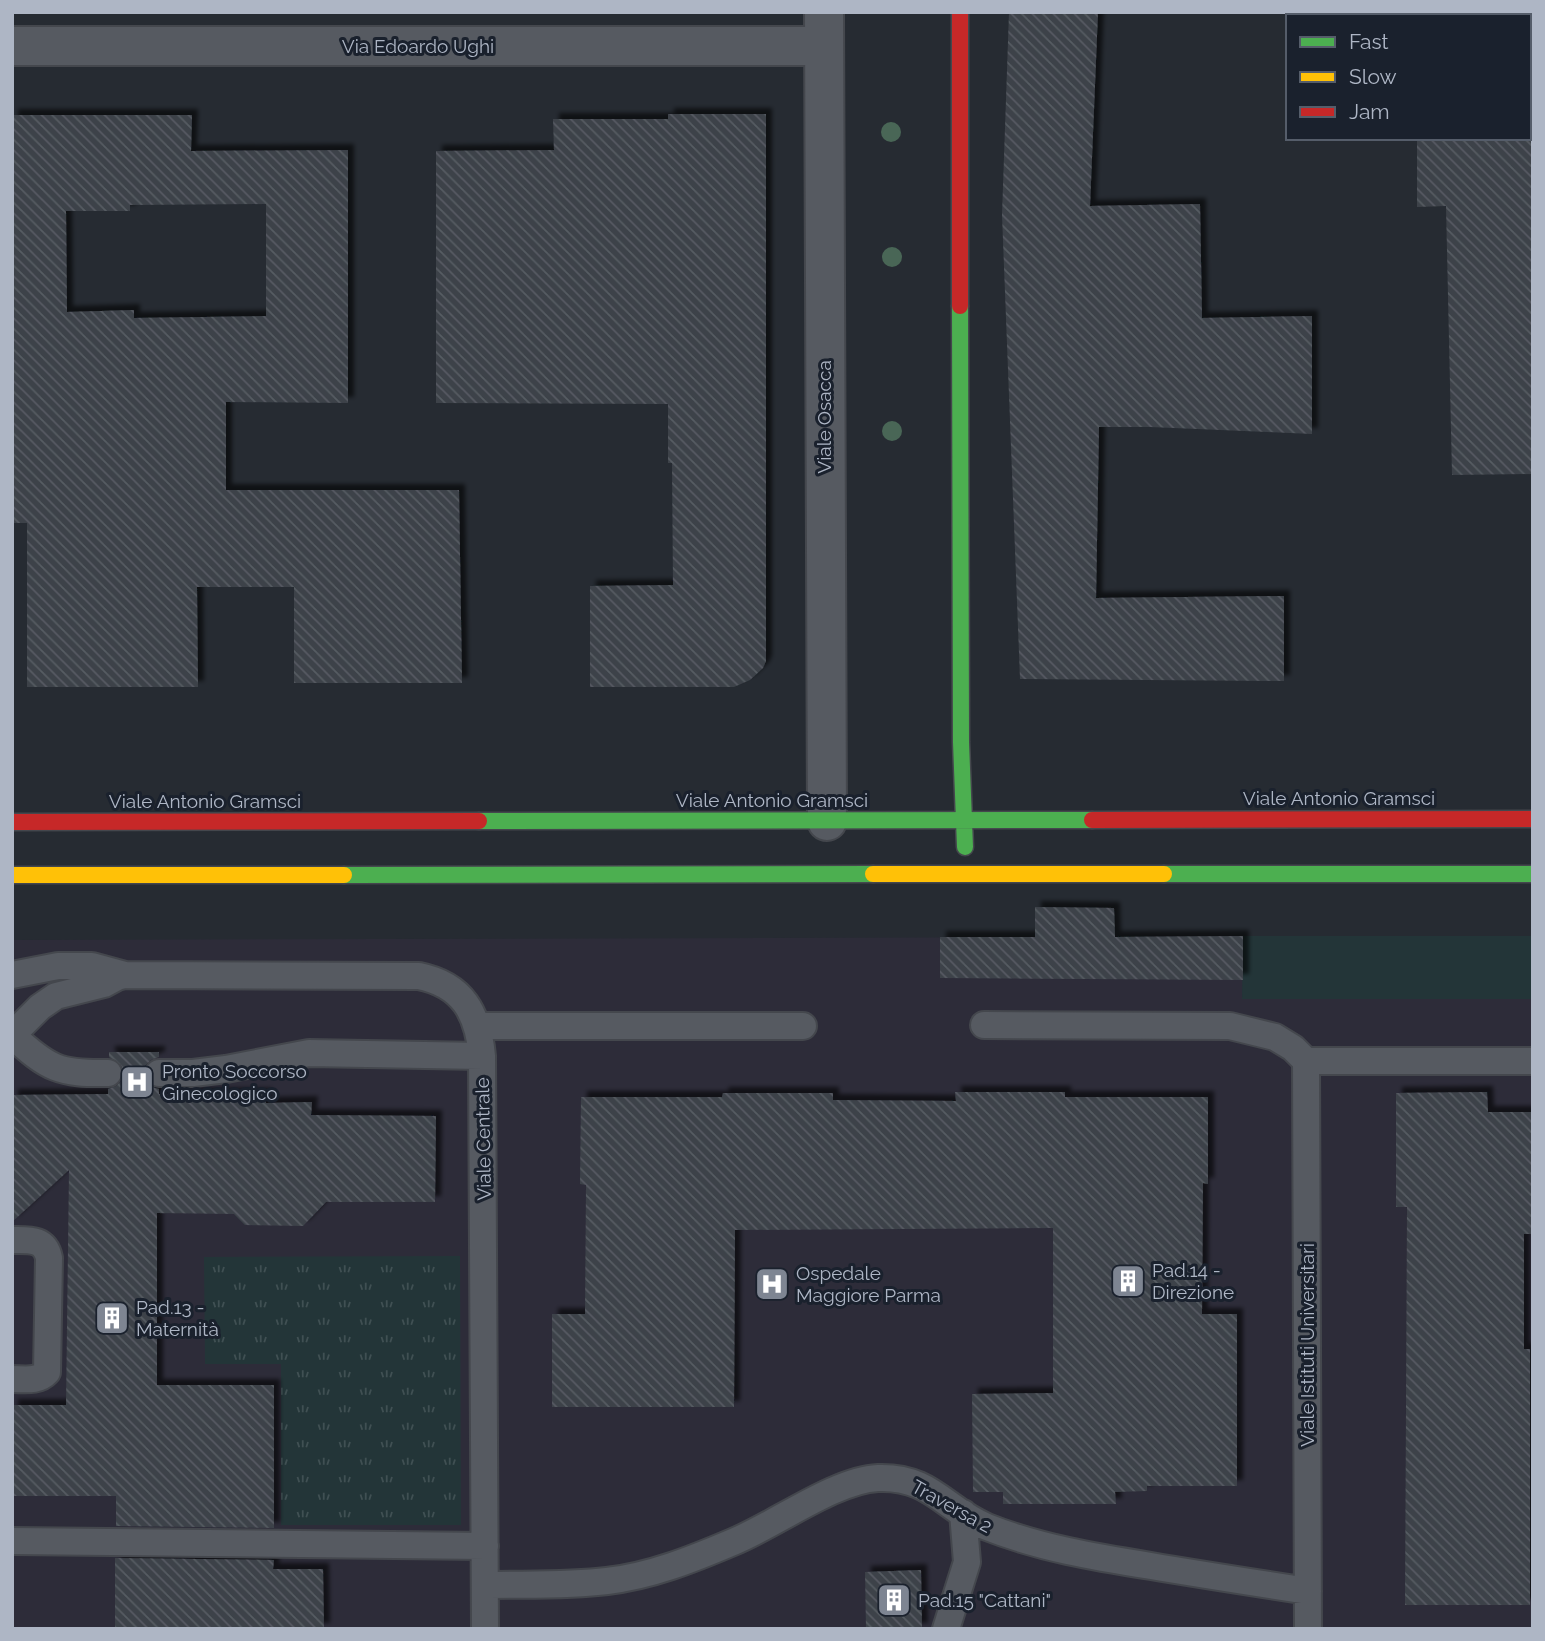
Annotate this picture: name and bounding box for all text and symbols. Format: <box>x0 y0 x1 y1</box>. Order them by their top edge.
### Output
legend <box>1286 14 1531 140</box>
text: Fast <box>1349 29 1389 54</box>
street label: Via Edoardo Ughi <box>342 35 494 57</box>
text: Slow <box>1349 64 1397 89</box>
text: Jam <box>1349 99 1390 124</box>
street label: Viale Osacca <box>813 360 835 474</box>
street label: Viale Antonio Gramsci <box>1243 787 1435 809</box>
street label: Viale Antonio Gramsci <box>676 789 868 811</box>
street label: Viale Antonio Gramsci <box>109 790 301 812</box>
place label: Pronto Soccorso Ginecologico <box>162 1060 307 1104</box>
hospital icon: Pronto Soccorso Ginecologico <box>118 1063 156 1101</box>
street label: Viale Centrale <box>471 1077 495 1201</box>
street label: Viale Istituti Universitari <box>1296 1243 1318 1447</box>
place label: Pad.14 - Direzione <box>1152 1259 1234 1303</box>
place label: Ospedale Maggiore Parma <box>796 1262 941 1306</box>
building icon: Pad.14 - Direzione <box>1109 1262 1147 1300</box>
hospital icon: Ospedale Maggiore Parma <box>753 1265 791 1303</box>
place label: Pad.13 - Maternità <box>136 1296 219 1340</box>
building icon: Pad.13 - Maternità <box>93 1299 131 1337</box>
street label: Traversa 2 <box>908 1475 996 1537</box>
building icon: Pad.15 "Cattani" <box>875 1581 913 1619</box>
place label: Pad.15 "Cattani" <box>918 1589 1051 1611</box>

